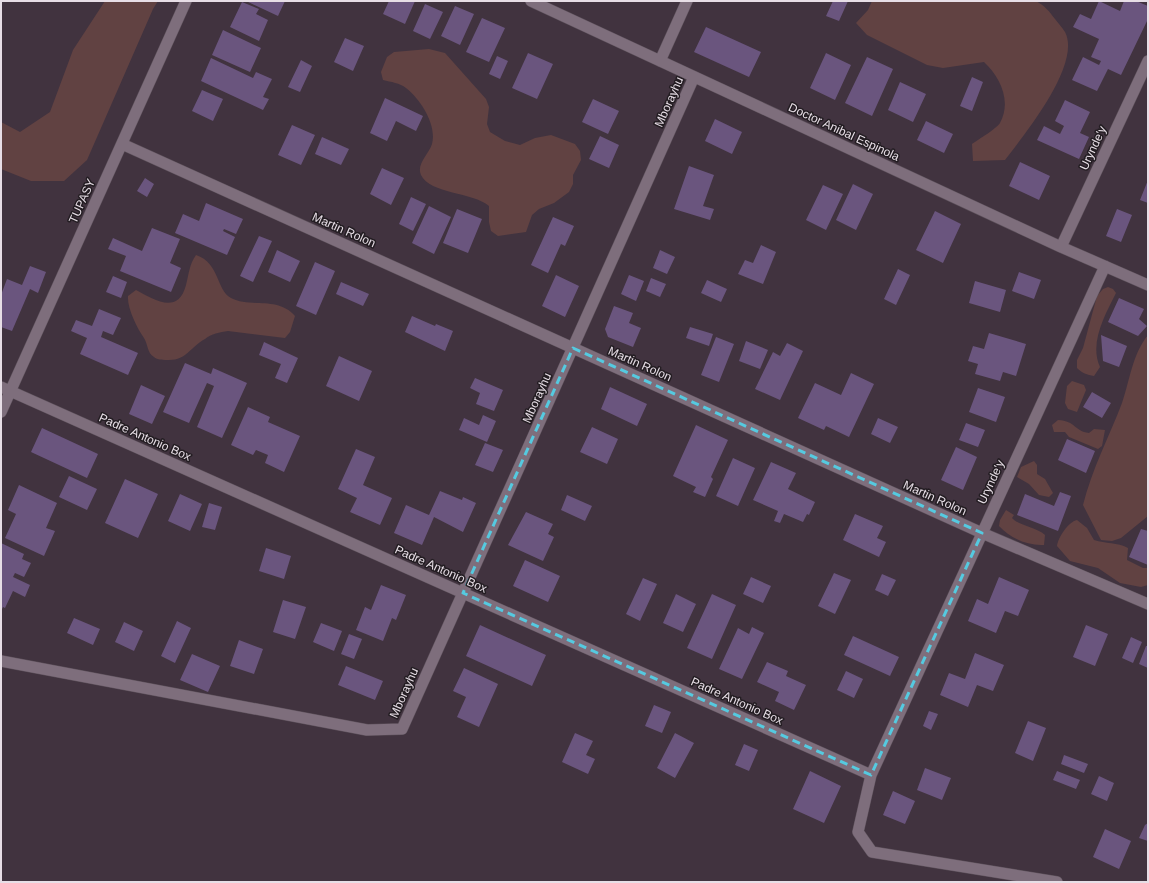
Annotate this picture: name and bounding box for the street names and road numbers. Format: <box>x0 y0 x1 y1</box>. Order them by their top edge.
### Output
street label: Mborayhu <box>652 75 686 129</box>
street label: Doctor Anibal Espinola <box>786 100 902 164</box>
street label: Urynde'y <box>1077 124 1109 172</box>
street label: TUPASY <box>66 177 98 225</box>
street label: Martin Rolon <box>310 210 378 250</box>
street label: Martin Rolon <box>606 344 674 384</box>
street label: Mborayhu <box>520 371 554 425</box>
street label: Padre Antonio Box <box>97 410 193 464</box>
street label: Urynde'y <box>975 458 1007 506</box>
street label: Martin Rolon <box>901 478 969 518</box>
street label: Padre Antonio Box <box>393 542 489 596</box>
street label: Mborayhu <box>387 666 421 720</box>
street label: Padre Antonio Box <box>689 674 785 728</box>

